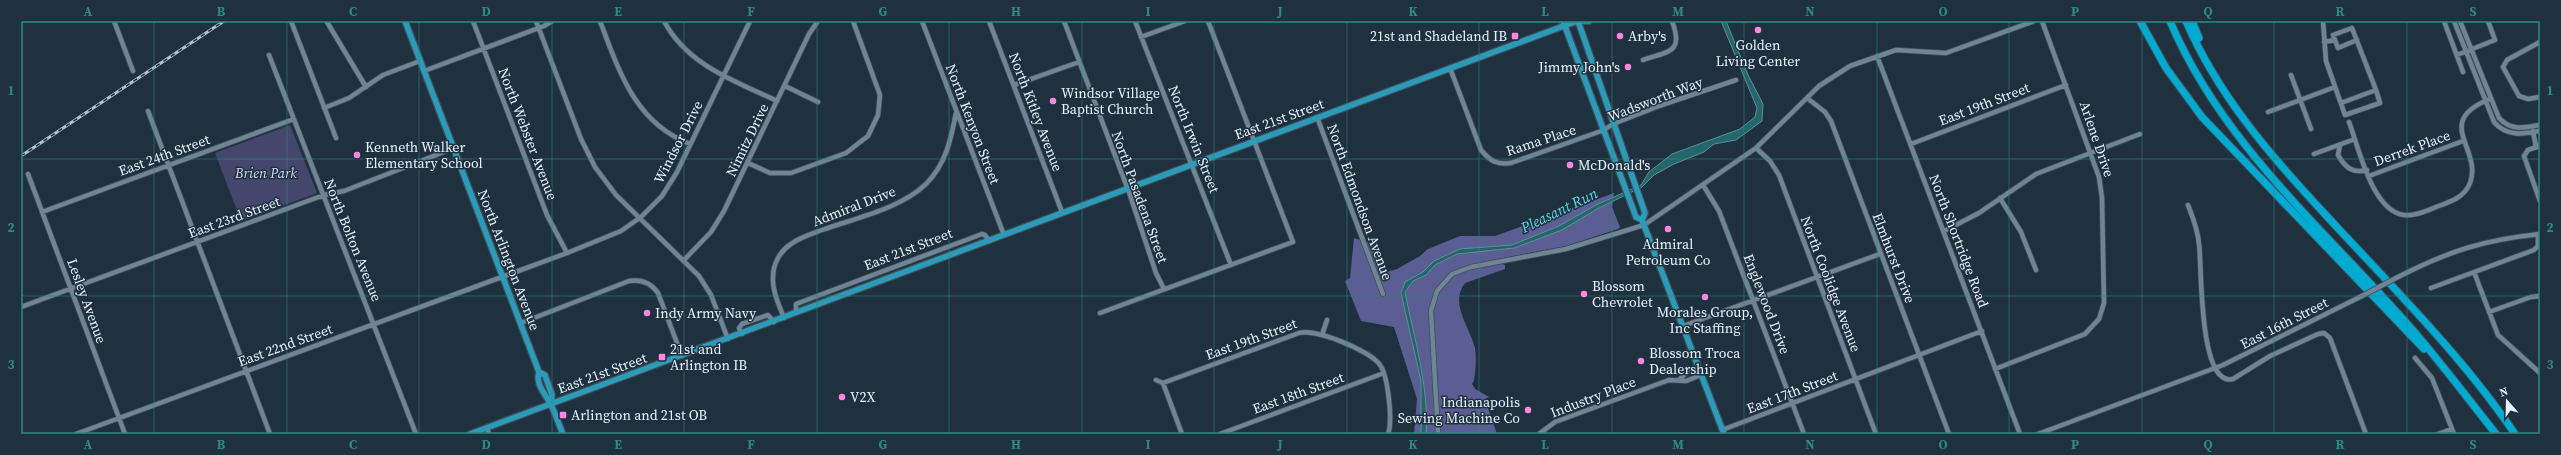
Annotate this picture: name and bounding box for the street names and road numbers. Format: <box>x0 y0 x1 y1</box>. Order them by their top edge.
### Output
street label: North Kitley Avenue <box>1004 50 1068 174</box>
street label: North Kenyon Street <box>941 61 1005 187</box>
street label: North Webster Avenue <box>494 65 562 203</box>
street label: Wadsworth Way <box>1605 71 1706 126</box>
street label: East 19th Street <box>1936 77 2033 131</box>
street label: North Irwin Street <box>1163 82 1225 196</box>
street label: East 21st Street <box>1232 93 1327 144</box>
street label: Windsor Drive <box>649 97 707 187</box>
street label: Arlene Drive <box>2075 98 2119 180</box>
street label: Nimitz Drive <box>721 100 773 180</box>
street label: Rama Place <box>1503 119 1579 161</box>
street label: North Edmondson Avenue <box>1322 121 1398 283</box>
street label: Derrek Place <box>2371 125 2453 171</box>
street label: North Pasadena Street <box>1107 128 1173 266</box>
street label: East 24th Street <box>116 129 213 181</box>
street label: North Shortridge Road <box>1924 171 1994 311</box>
street label: North Bolton Avenue <box>319 176 387 304</box>
street label: Admiral Drive <box>809 181 899 231</box>
street label: North Arlington Avenue <box>473 187 545 333</box>
street label: East 23rd Street <box>185 191 283 243</box>
street label: Elmhurst Drive <box>1868 210 1920 306</box>
street label: North Coolidge Avenue <box>1796 213 1866 355</box>
street label: East 21st Street <box>861 223 956 275</box>
street label: Englewood Drive <box>1739 251 1795 357</box>
street label: Lesley Avenue <box>62 256 112 346</box>
street label: East 16th Street <box>2237 292 2332 354</box>
street label: East 19th Street <box>1203 313 1300 365</box>
street label: East 22nd Street <box>235 318 336 371</box>
street label: East 21st Street <box>555 347 650 398</box>
street label: East 17th Street <box>1744 365 1841 419</box>
street label: East 18th Street <box>1250 367 1347 419</box>
street label: Industry Place <box>1547 372 1639 422</box>

